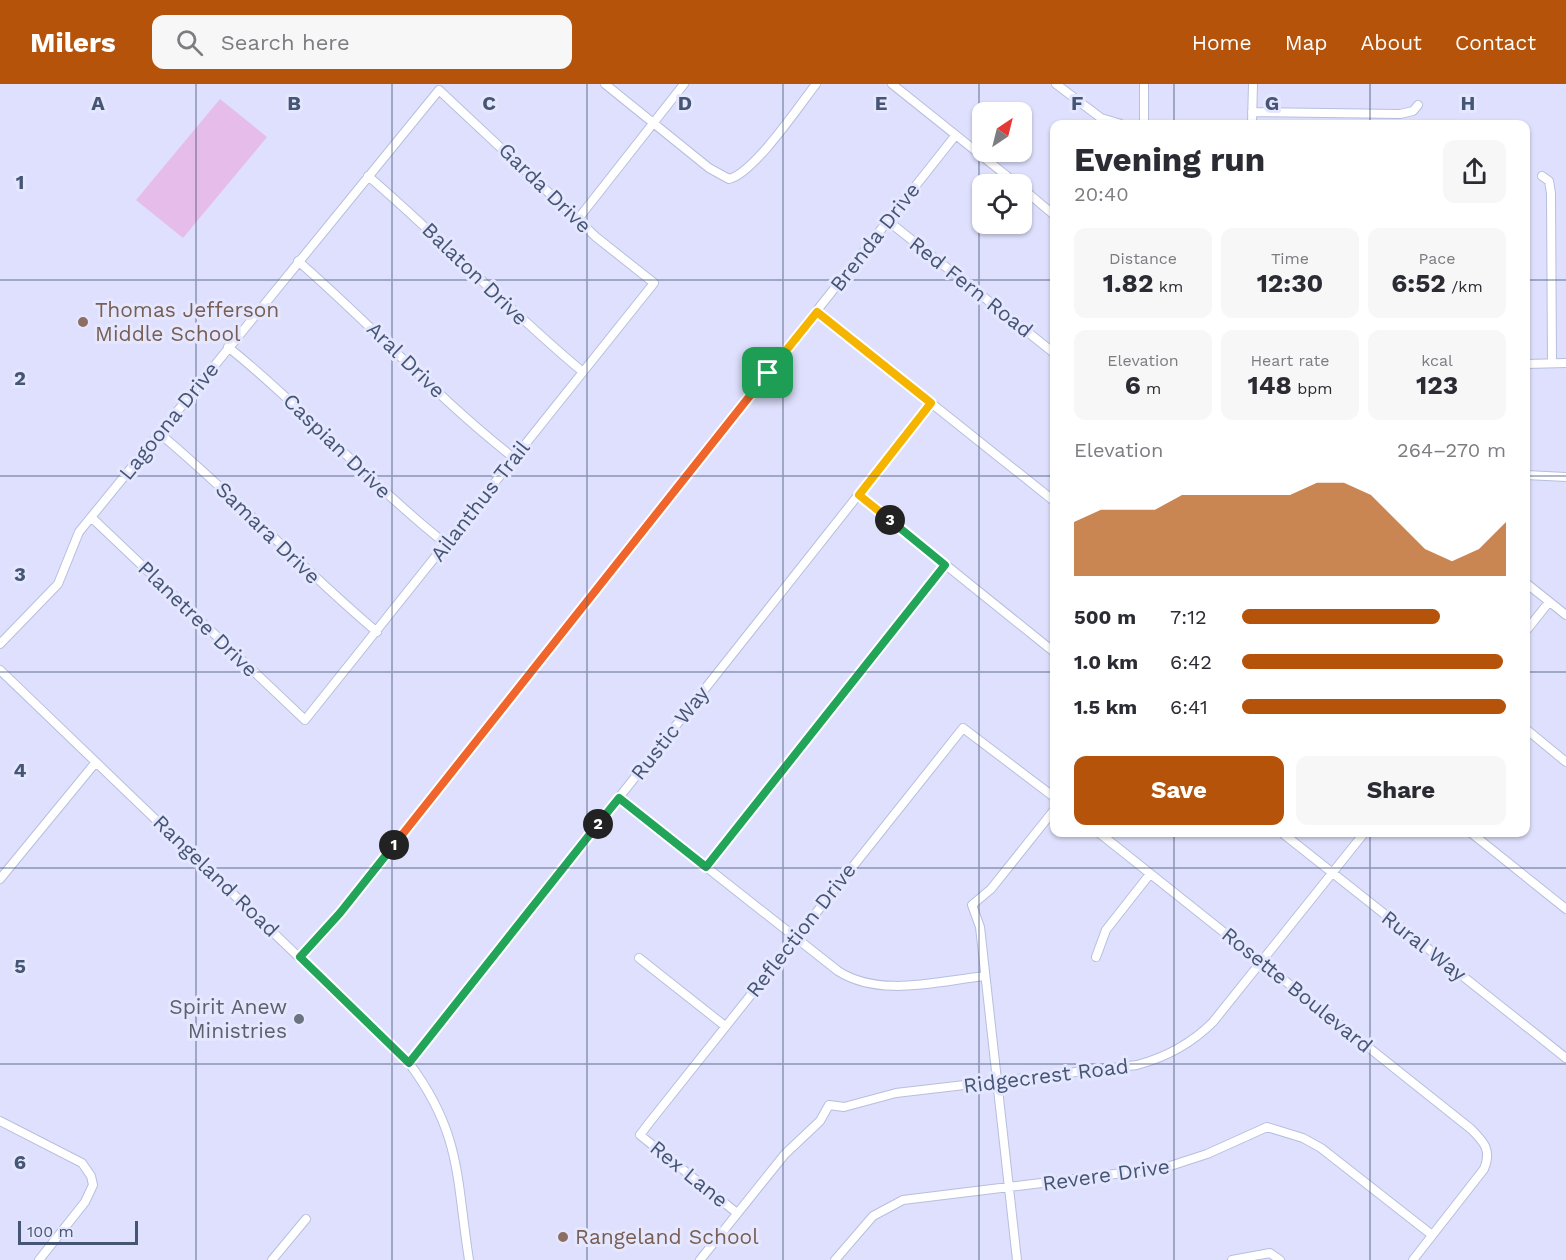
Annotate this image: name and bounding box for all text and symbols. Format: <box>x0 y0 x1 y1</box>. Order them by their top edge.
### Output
search box <box>152 15 572 69</box>
text: Milers <box>30 26 116 59</box>
icon: search <box>173 26 206 59</box>
text: Search here <box>221 30 350 55</box>
text: Home <box>1192 30 1252 55</box>
text: Map <box>1285 30 1328 55</box>
text: About <box>1361 30 1422 55</box>
text: Contact <box>1455 30 1536 55</box>
text: A <box>91 91 105 115</box>
text: B <box>287 91 301 115</box>
text: C <box>482 91 496 115</box>
text: D <box>678 91 692 115</box>
text: E <box>875 91 887 115</box>
text: F <box>1071 91 1083 115</box>
text: G <box>1265 91 1279 115</box>
text: H <box>1461 91 1475 115</box>
north arrow <box>972 102 1032 162</box>
map controls <box>972 102 1032 234</box>
street label: Garda Drive <box>494 137 597 238</box>
text: Evening run <box>1074 140 1265 179</box>
button: share <box>1443 140 1506 203</box>
text: 1 <box>16 170 24 194</box>
button: locate <box>972 174 1032 234</box>
street label: Brenda Drive <box>824 177 925 296</box>
text: 20:40 <box>1074 182 1129 206</box>
street label: Balaton Drive <box>417 217 533 330</box>
street label: Red Fern Road <box>905 231 1038 343</box>
text: Distance <box>1109 249 1177 268</box>
text: Time <box>1271 249 1309 268</box>
text: Pace <box>1418 249 1456 268</box>
text: 1.82 <box>1103 268 1153 298</box>
text: 12:30 <box>1257 268 1323 298</box>
text: 6:52 <box>1391 268 1446 298</box>
text: km <box>1153 277 1183 296</box>
text: /km <box>1446 277 1483 296</box>
place label: Thomas Jefferson Middle School <box>95 297 279 346</box>
marker: Thomas Jefferson Middle School <box>76 315 90 329</box>
street label: Aral Drive <box>362 316 451 403</box>
pin <box>742 347 793 398</box>
text: Elevation <box>1107 351 1179 370</box>
text: Heart rate <box>1250 351 1330 370</box>
text: kcal <box>1421 351 1453 370</box>
icon: arrive <box>751 356 784 389</box>
street label: Lagoona Drive <box>113 357 224 485</box>
text: 2 <box>14 366 26 390</box>
text: 6 <box>1125 370 1141 400</box>
text: 148 <box>1247 370 1292 400</box>
text: 123 <box>1416 370 1458 400</box>
text: m <box>1141 379 1161 398</box>
text: bpm <box>1292 379 1333 398</box>
street label: Caspian Drive <box>278 388 397 503</box>
street label: Ailanthus Trail <box>425 435 535 566</box>
text: Elevation <box>1074 438 1163 462</box>
text: 264–270 m <box>1397 438 1506 462</box>
street label: Samara Drive <box>211 476 326 589</box>
pin: 3 <box>875 505 905 535</box>
text: 3 <box>885 510 895 529</box>
street label: Planetree Drive <box>133 555 263 682</box>
text: 3 <box>14 562 26 586</box>
text: 500 m <box>1074 605 1136 629</box>
text: 7:12 <box>1170 605 1207 629</box>
text: 1.0 km <box>1074 650 1138 674</box>
text: 6:42 <box>1170 650 1212 674</box>
street label: Rustic Way <box>625 681 714 785</box>
text: 1.5 km <box>1074 695 1137 719</box>
text: 6:41 <box>1170 695 1208 719</box>
button: Save <box>1074 756 1284 825</box>
button: Share <box>1296 756 1506 825</box>
text: 4 <box>14 758 27 782</box>
street label: Rangeland Road <box>148 809 284 942</box>
pin: 2 <box>583 809 613 839</box>
text: 2 <box>593 814 603 833</box>
pin: 1 <box>379 830 409 860</box>
text: 1 <box>391 835 397 854</box>
street label: Reflection Drive <box>740 858 861 1002</box>
street label: Rural Way <box>1377 905 1472 987</box>
street label: Rosette Boulevard <box>1217 921 1377 1058</box>
text: 5 <box>14 954 26 978</box>
place label: Spirit Anew Ministries <box>169 994 287 1043</box>
marker: Spirit Anew Ministries <box>292 1012 306 1026</box>
street label: Ridgecrest Road <box>962 1053 1130 1098</box>
street label: Rex Lane <box>645 1135 733 1213</box>
text: 6 <box>14 1150 26 1174</box>
street label: Revere Drive <box>1041 1153 1171 1196</box>
scale bar <box>18 1218 138 1246</box>
text: 100 m <box>27 1222 74 1241</box>
place label: Rangeland School <box>575 1224 759 1249</box>
marker: Rangeland School <box>556 1230 570 1244</box>

